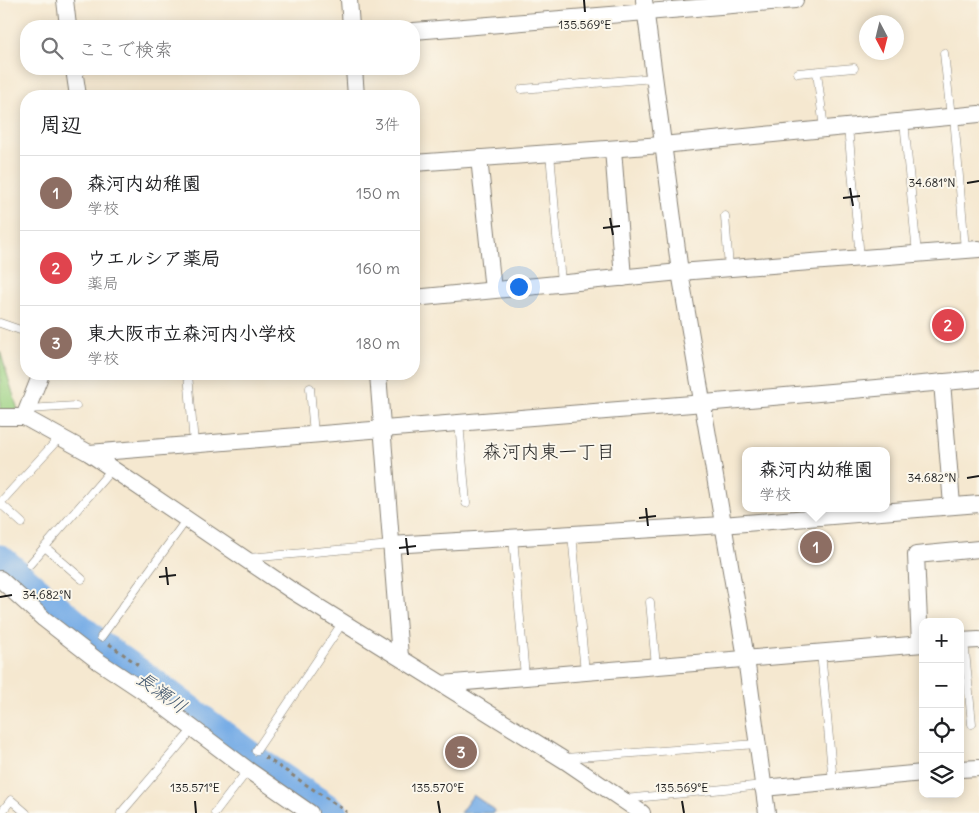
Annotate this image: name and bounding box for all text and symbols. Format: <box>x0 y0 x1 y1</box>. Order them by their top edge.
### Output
north arrow <box>859 15 904 60</box>
text: 135.569°E <box>559 17 611 32</box>
search box <box>20 20 420 75</box>
icon: search <box>38 34 66 62</box>
text: ここで検索 <box>78 37 173 61</box>
text: 周辺 <box>40 111 82 138</box>
text: 3件 <box>375 114 400 134</box>
text: 森河内幼稚園 <box>87 171 201 195</box>
text: 34.681°N <box>908 175 956 190</box>
text: 1 <box>53 183 59 203</box>
text: 150 m <box>356 183 400 203</box>
text: 学校 <box>87 198 119 218</box>
text: ウエルシア薬局 <box>87 246 220 270</box>
text: 2 <box>52 258 60 278</box>
text: 160 m <box>356 258 400 278</box>
text: 薬局 <box>87 273 119 293</box>
your location <box>506 274 532 300</box>
pin: 2 <box>932 306 964 344</box>
text: 東大阪市立森河内小学校 <box>87 321 296 345</box>
text: 3 <box>51 333 61 353</box>
text: 180 m <box>356 333 400 353</box>
text: 学校 <box>87 348 119 368</box>
district label: 森河内東一丁目 <box>482 439 616 463</box>
popup <box>742 447 890 512</box>
text: 森河内幼稚園 <box>759 457 873 481</box>
text: 34.682°N <box>908 470 956 485</box>
text: 学校 <box>759 484 791 504</box>
pin: 1 <box>800 528 832 566</box>
text: 34.682°N <box>23 587 71 602</box>
map controls <box>919 618 964 798</box>
button: + <box>919 618 964 663</box>
button: − <box>919 663 964 708</box>
water label: 長瀬川 <box>132 666 192 718</box>
button: locate <box>919 708 964 753</box>
pin: 3 <box>445 733 477 771</box>
button: layers <box>919 753 964 798</box>
text: 135.571°E <box>170 780 220 795</box>
text: 135.570°E <box>412 780 464 795</box>
text: 135.569°E <box>656 780 708 795</box>

